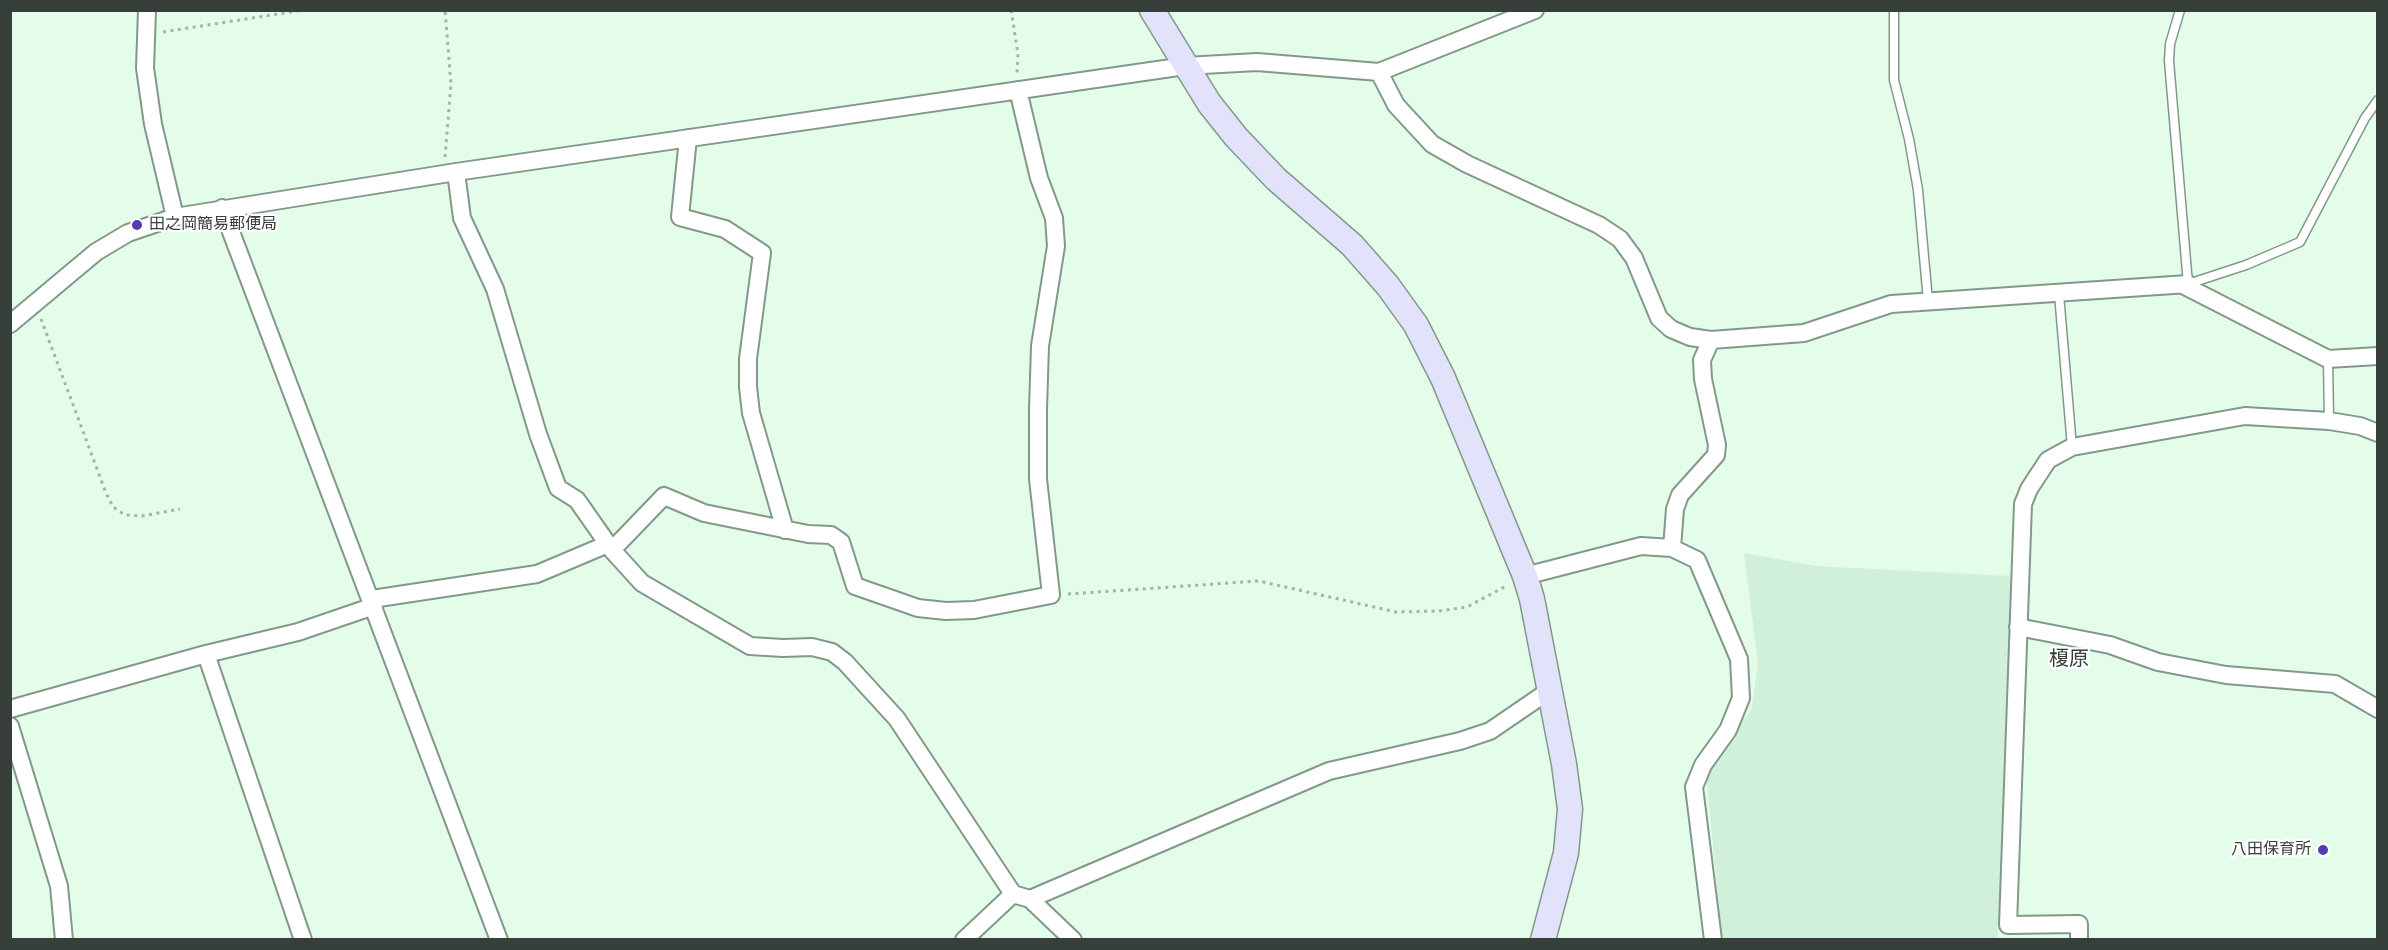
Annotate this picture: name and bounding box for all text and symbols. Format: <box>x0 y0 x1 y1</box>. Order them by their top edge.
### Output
place label: 田之岡簡易郵便局 <box>149 215 277 235</box>
marker: 田之岡簡易郵便局 <box>130 218 144 232</box>
district label: 榎原 <box>2049 647 2089 671</box>
place label: 八田保育所 <box>2231 840 2311 860</box>
marker: 八田保育所 <box>2316 843 2330 857</box>

